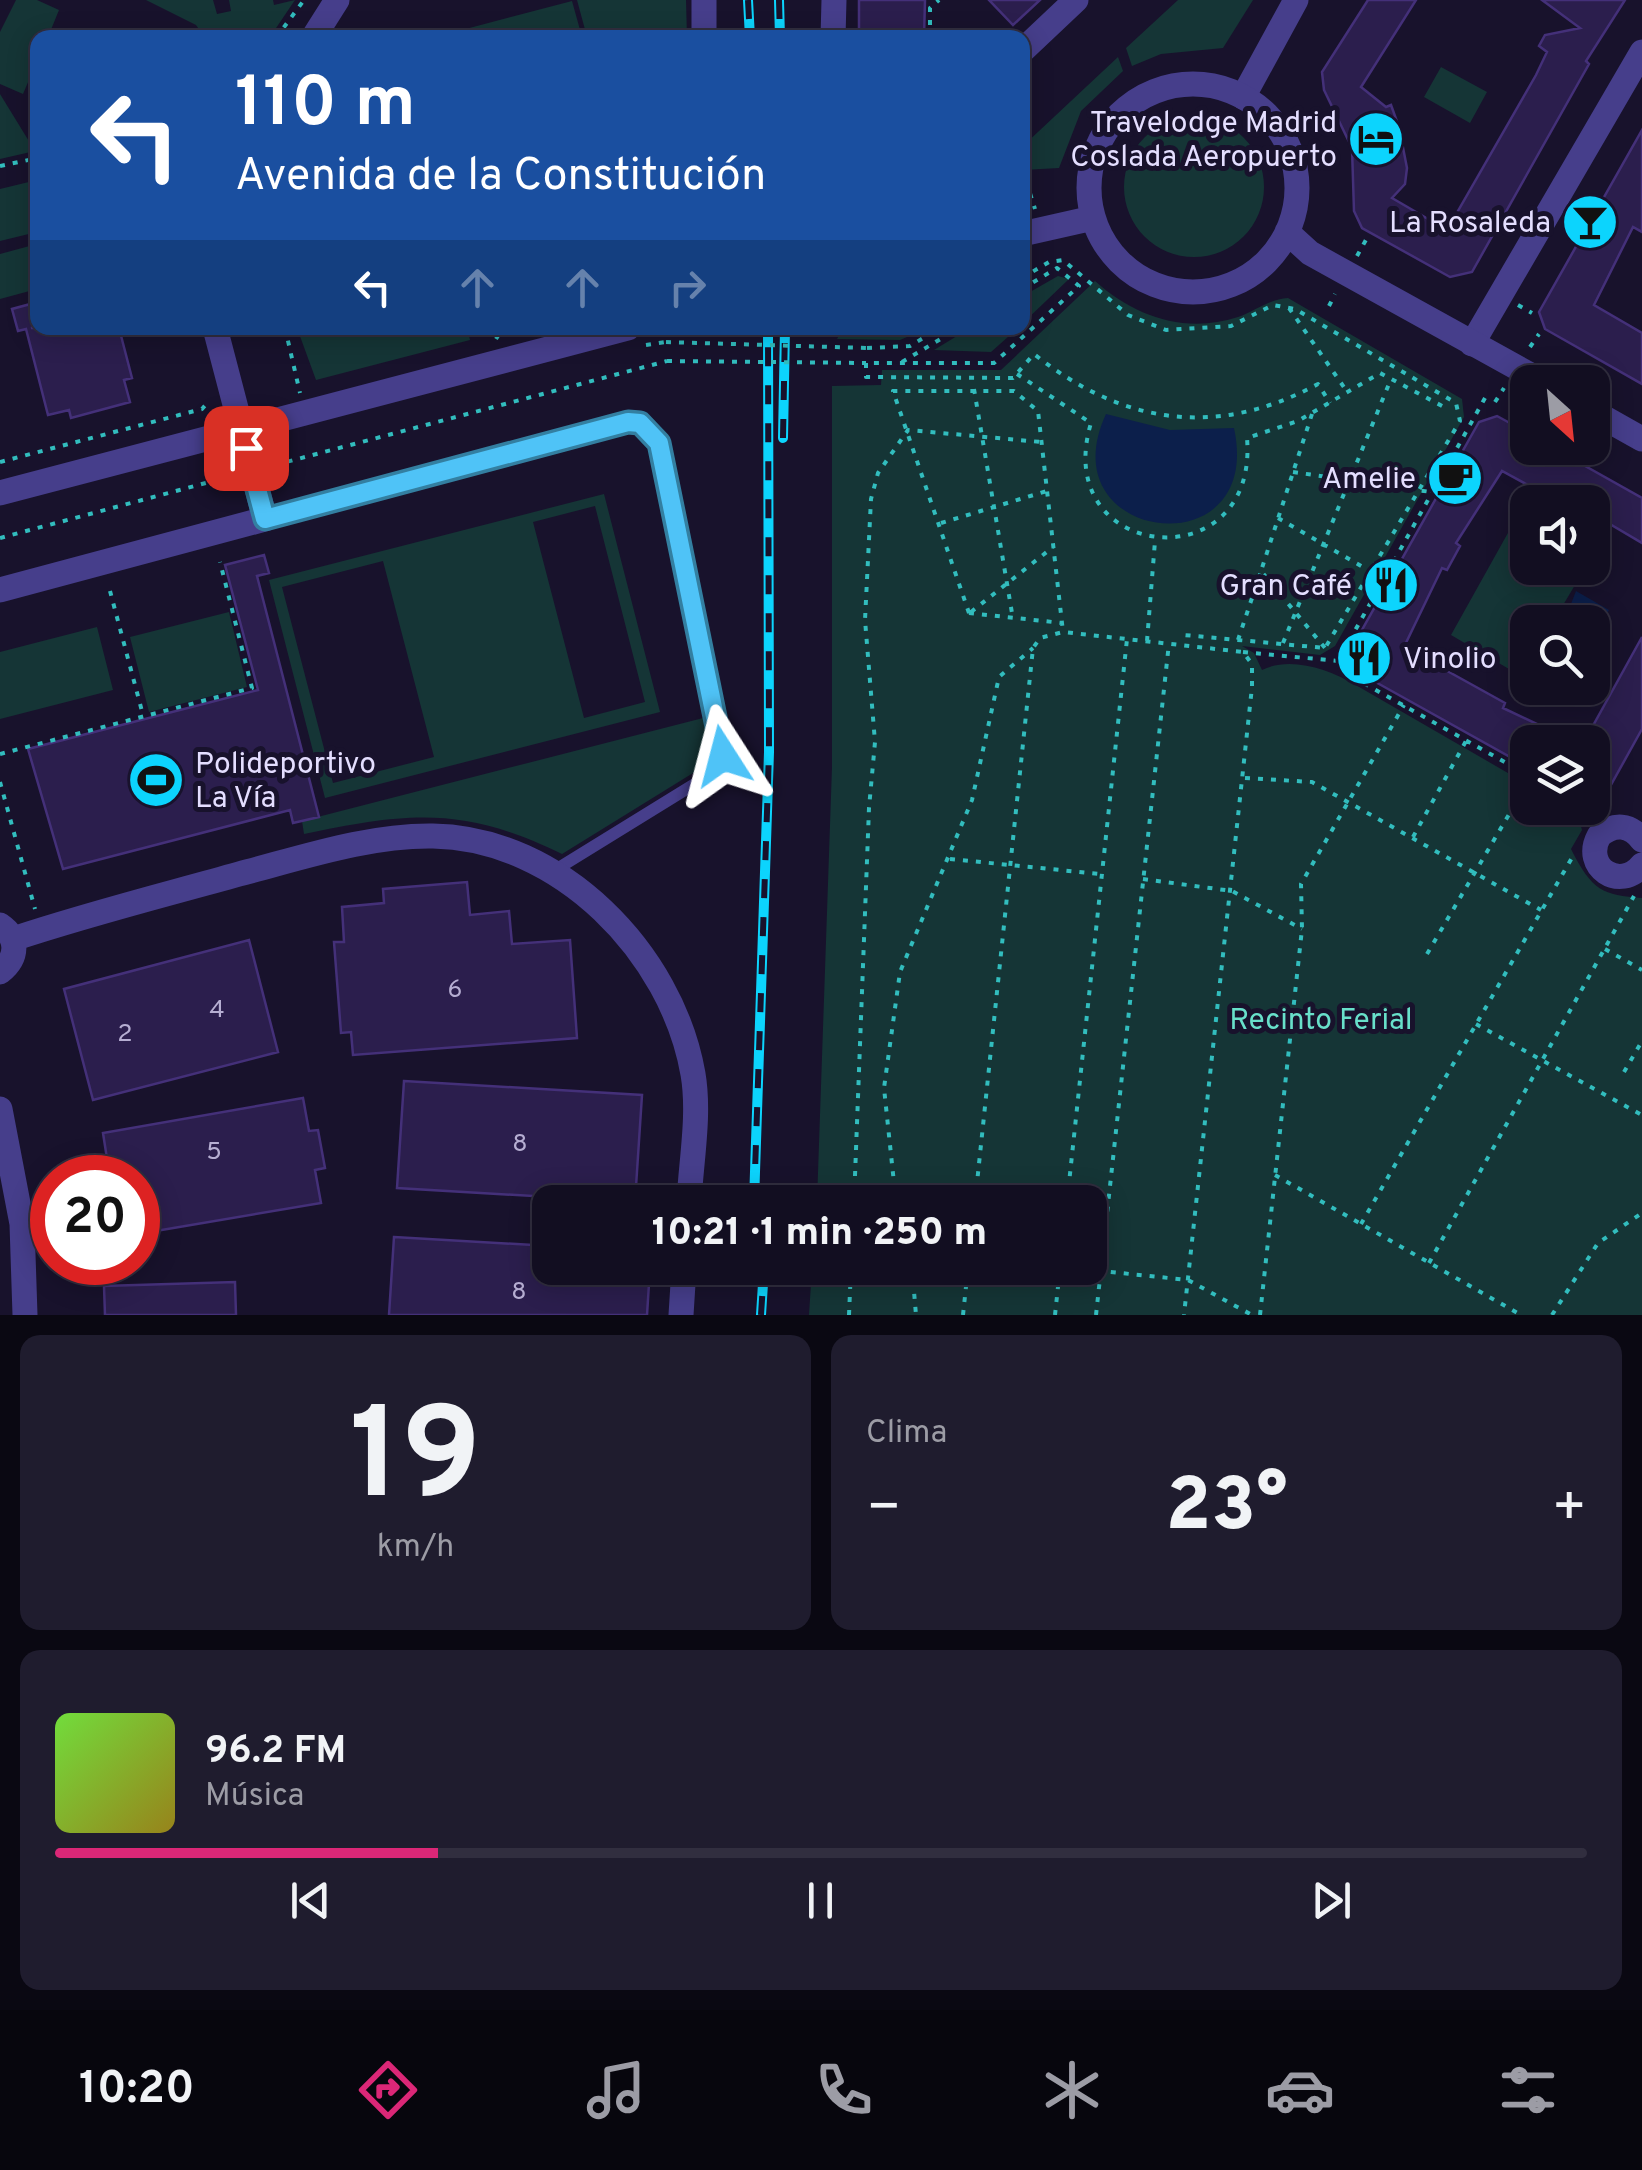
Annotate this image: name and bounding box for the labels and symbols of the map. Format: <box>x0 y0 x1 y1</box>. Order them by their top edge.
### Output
place label: Travelodge Madrid Coslada Aeropuerto <box>1070 106 1337 177</box>
hotel icon: Travelodge Madrid Coslada Aeropuerto <box>1346 109 1406 169</box>
bar icon: La Rosaleda <box>1560 192 1620 252</box>
place label: La Rosaleda <box>1389 206 1551 243</box>
north arrow <box>1510 365 1610 465</box>
pin <box>204 406 289 491</box>
cafe icon: Amelie <box>1425 448 1485 508</box>
place label: Amelie <box>1322 462 1416 499</box>
restaurant icon: Gran Café <box>1361 555 1421 615</box>
place label: Gran Café <box>1220 569 1352 606</box>
restaurant icon: Vinolio <box>1334 628 1394 688</box>
place label: Vinolio <box>1403 642 1496 679</box>
position arrow <box>671 704 775 808</box>
place label: Polideportivo La Vía <box>195 747 376 818</box>
sports icon: Polideportivo La Vía <box>126 750 186 810</box>
house number: 6 <box>448 975 462 1007</box>
house number: 4 <box>209 995 225 1027</box>
park label: Recinto Ferial <box>1229 1003 1413 1040</box>
house number: 2 <box>117 1019 133 1051</box>
house number: 8 <box>512 1129 528 1161</box>
house number: 5 <box>206 1137 222 1169</box>
speed limit sign: 20 <box>30 1155 160 1285</box>
house number: 8 <box>511 1277 527 1309</box>

